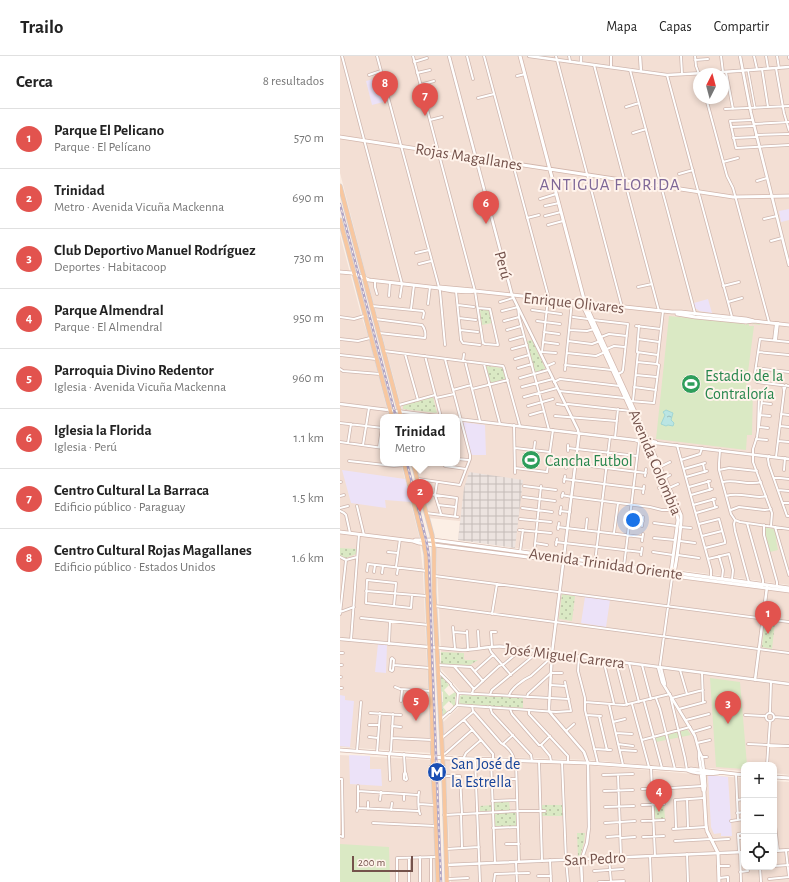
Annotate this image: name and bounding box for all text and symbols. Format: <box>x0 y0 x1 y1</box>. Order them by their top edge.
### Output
text: Trailo <box>20 18 63 37</box>
text: Mapa <box>606 20 637 34</box>
text: Capas <box>659 20 692 34</box>
text: Compartir <box>714 20 769 34</box>
north arrow <box>693 68 729 104</box>
pin: 8 <box>372 71 398 104</box>
text: Cerca <box>16 73 53 90</box>
text: 8 resultados <box>263 75 324 88</box>
pin: 7 <box>412 83 438 116</box>
text: Parque El Pelicano <box>54 123 164 138</box>
text: 1 <box>27 132 31 145</box>
text: 570 m <box>294 132 324 145</box>
text: Parque · El Pelícano <box>54 141 151 154</box>
street label: Rojas Magallanes <box>414 141 523 174</box>
district label: ANTIGUA FLORIDA <box>539 176 681 193</box>
text: Trinidad <box>54 183 105 198</box>
pin: 6 <box>473 191 499 224</box>
text: 2 <box>26 192 32 205</box>
text: 690 m <box>292 192 324 205</box>
text: Metro · Avenida Vicuña Mackenna <box>54 201 224 214</box>
text: Club Deportivo Manuel Rodríguez <box>54 243 256 258</box>
street label: Perú <box>492 249 514 281</box>
text: 3 <box>26 252 32 265</box>
text: 730 m <box>294 252 324 265</box>
text: Deportes · Habitacoop <box>54 261 167 274</box>
street label: Enrique Olivares <box>523 290 625 316</box>
text: Parque Almendral <box>54 303 164 318</box>
text: 4 <box>26 312 32 325</box>
text: 950 m <box>293 312 324 325</box>
text: Parque · El Almendral <box>54 321 162 334</box>
text: Parroquia Divino Redentor <box>54 363 214 378</box>
place label: Estadio de la Contraloría <box>705 368 783 402</box>
text: 5 <box>26 372 32 385</box>
text: 960 m <box>292 372 324 385</box>
sports icon: Estadio de la Contraloría <box>680 373 702 395</box>
text: Iglesia · Avenida Vicuña Mackenna <box>54 381 226 394</box>
street label: Avenida Colombia <box>626 407 685 518</box>
popup <box>380 414 460 466</box>
text: Iglesia la Florida <box>54 423 152 438</box>
text: Trinidad <box>395 424 445 439</box>
text: 6 <box>26 432 32 445</box>
text: 1.1 km <box>294 432 324 445</box>
text: Iglesia · Perú <box>54 441 117 454</box>
text: Metro <box>395 442 425 455</box>
sports icon: Cancha Futbol <box>520 449 542 471</box>
place label: Cancha Futbol <box>545 453 633 469</box>
pin: 2 <box>407 479 433 512</box>
text: Centro Cultural La Barraca <box>54 483 209 498</box>
text: 7 <box>26 492 32 505</box>
text: 1.5 km <box>293 492 324 505</box>
text: Edificio público · Paraguay <box>54 501 185 514</box>
your location <box>623 510 643 530</box>
text: Centro Cultural Rojas Magallanes <box>54 543 252 558</box>
street label: Avenida Trinidad Oriente <box>528 545 684 583</box>
text: 8 <box>26 552 32 565</box>
text: 1.6 km <box>292 552 324 565</box>
text: Edificio público · Estados Unidos <box>54 561 216 574</box>
pin: 1 <box>755 601 781 634</box>
street label: José Miguel Carrera <box>504 641 626 671</box>
pin: 5 <box>403 688 429 721</box>
pin: 3 <box>715 691 741 724</box>
place label: San José de la Estrella <box>451 756 520 790</box>
metro station icon: San José de la Estrella <box>426 761 448 783</box>
map controls <box>741 762 777 870</box>
button: + <box>741 762 777 798</box>
pin: 4 <box>646 779 672 812</box>
button: − <box>741 798 777 834</box>
button: locate <box>741 834 777 870</box>
street label: San Pedro <box>564 849 626 869</box>
scale bar <box>352 854 413 873</box>
text: 200 m <box>358 857 385 868</box>

